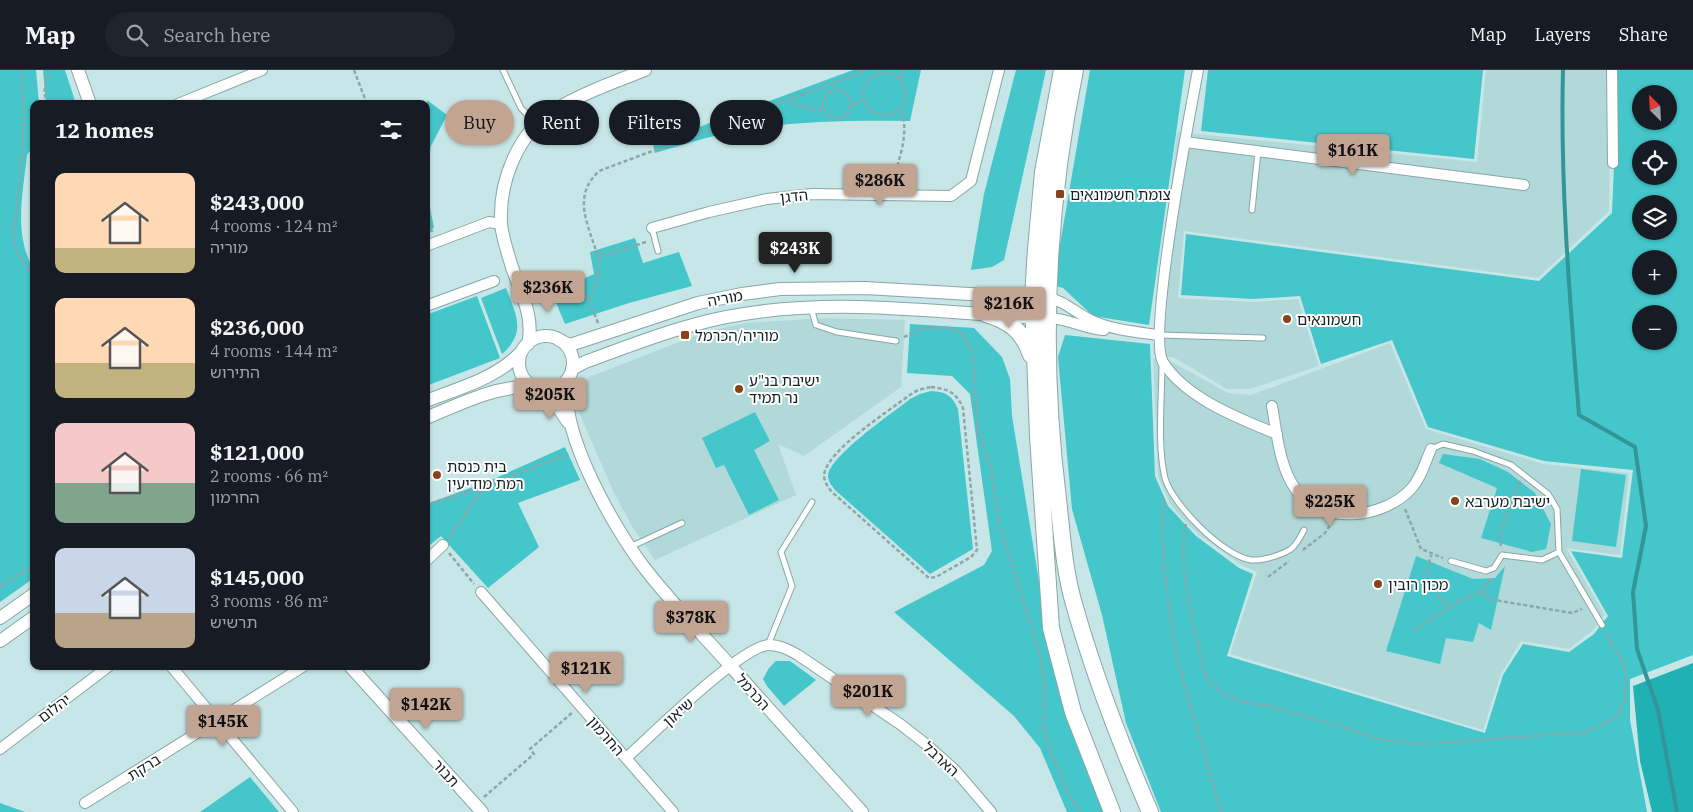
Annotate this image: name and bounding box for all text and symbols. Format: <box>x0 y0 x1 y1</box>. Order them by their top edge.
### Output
search box <box>105 12 455 57</box>
text: Map <box>25 19 75 51</box>
icon: search <box>123 21 151 49</box>
text: Search here <box>163 23 270 47</box>
text: Map <box>1470 23 1507 46</box>
text: Layers <box>1535 23 1591 46</box>
text: Share <box>1619 23 1668 46</box>
north arrow <box>1632 85 1678 130</box>
map controls <box>1632 85 1677 350</box>
chip: Buy <box>445 100 514 145</box>
chip: Rent <box>524 100 599 145</box>
chip: Filters <box>609 100 700 145</box>
chip: New <box>710 100 783 145</box>
text: 12 homes <box>55 116 154 144</box>
icon: filters <box>377 116 405 144</box>
pin: $161K <box>1318 134 1388 176</box>
text: $161K <box>1328 140 1378 160</box>
button: locate <box>1632 140 1677 185</box>
pin: $286K <box>845 164 915 206</box>
text: $286K <box>855 170 905 190</box>
street label: הדגן <box>779 185 809 207</box>
place label: צומת חשמונאים <box>1070 185 1171 204</box>
text: $243,000 <box>210 188 304 216</box>
marker: צומת חשמונאים <box>1054 188 1066 200</box>
icon: home <box>95 193 155 253</box>
button: layers <box>1632 195 1677 240</box>
text: 4 rooms · 124 m² <box>210 216 338 236</box>
pin: $243K <box>760 232 830 274</box>
text: מוריה <box>210 237 248 257</box>
text: $243K <box>770 238 820 258</box>
button: + <box>1632 250 1677 295</box>
pin: $236K <box>513 270 583 313</box>
text: $236K <box>523 277 573 297</box>
street label: מוריה <box>706 285 744 311</box>
pin: $216K <box>974 286 1044 329</box>
text: $216K <box>984 293 1034 313</box>
button: − <box>1632 305 1677 350</box>
place label: חשמונאים <box>1297 310 1361 329</box>
text: $236,000 <box>210 313 304 341</box>
marker: חשמונאים <box>1281 313 1293 325</box>
icon: home <box>95 318 155 378</box>
place label: מוריה/הכרמל <box>695 326 779 345</box>
marker: מוריה/הכרמל <box>679 329 691 341</box>
text: 4 rooms · 144 m² <box>210 341 338 361</box>
text: התירוש <box>210 362 260 382</box>
place label: ישיבת בנ"ע נר תמיד <box>749 371 820 407</box>
pin: $205K <box>515 378 585 420</box>
marker: ישיבת בנ"ע נר תמיד <box>733 383 745 395</box>
text: $205K <box>525 384 575 404</box>
text: $121,000 <box>210 438 304 466</box>
icon: home <box>95 443 155 503</box>
place label: בית כנסת רמת מודיעין <box>447 457 524 493</box>
text: 2 rooms · 66 m² <box>210 466 328 486</box>
marker: בית כנסת רמת מודיעין <box>431 469 443 481</box>
pin: $225K <box>1295 484 1365 527</box>
text: החרמון <box>210 487 260 507</box>
text: $225K <box>1305 491 1355 511</box>
place label: ישיבת מערבא <box>1465 492 1550 511</box>
marker: ישיבת מערבא <box>1449 495 1461 507</box>
text: $145,000 <box>210 563 304 591</box>
icon: home <box>95 568 155 628</box>
place label: מכון רובין <box>1388 575 1449 594</box>
marker: מכון רובין <box>1372 578 1384 590</box>
text: 3 rooms · 86 m² <box>210 591 328 611</box>
pin: $378K <box>656 600 726 643</box>
text: $378K <box>666 607 716 627</box>
text: תרשיש <box>210 612 257 632</box>
pin: $121K <box>551 652 621 694</box>
text: $121K <box>561 658 611 678</box>
street label: הכרמל <box>732 670 774 714</box>
pin: $201K <box>833 674 903 717</box>
text: $201K <box>843 681 893 701</box>
pin: $142K <box>391 688 461 730</box>
street label: יהלום <box>34 690 74 726</box>
text: $142K <box>401 694 451 714</box>
street label: שיאון <box>659 694 697 730</box>
pin: $145K <box>188 704 258 747</box>
text: $145K <box>198 711 248 731</box>
street label: החרמון <box>584 712 628 760</box>
street label: הארבל <box>919 738 963 780</box>
street label: ברקת <box>124 749 165 785</box>
street label: תבור <box>429 755 463 791</box>

